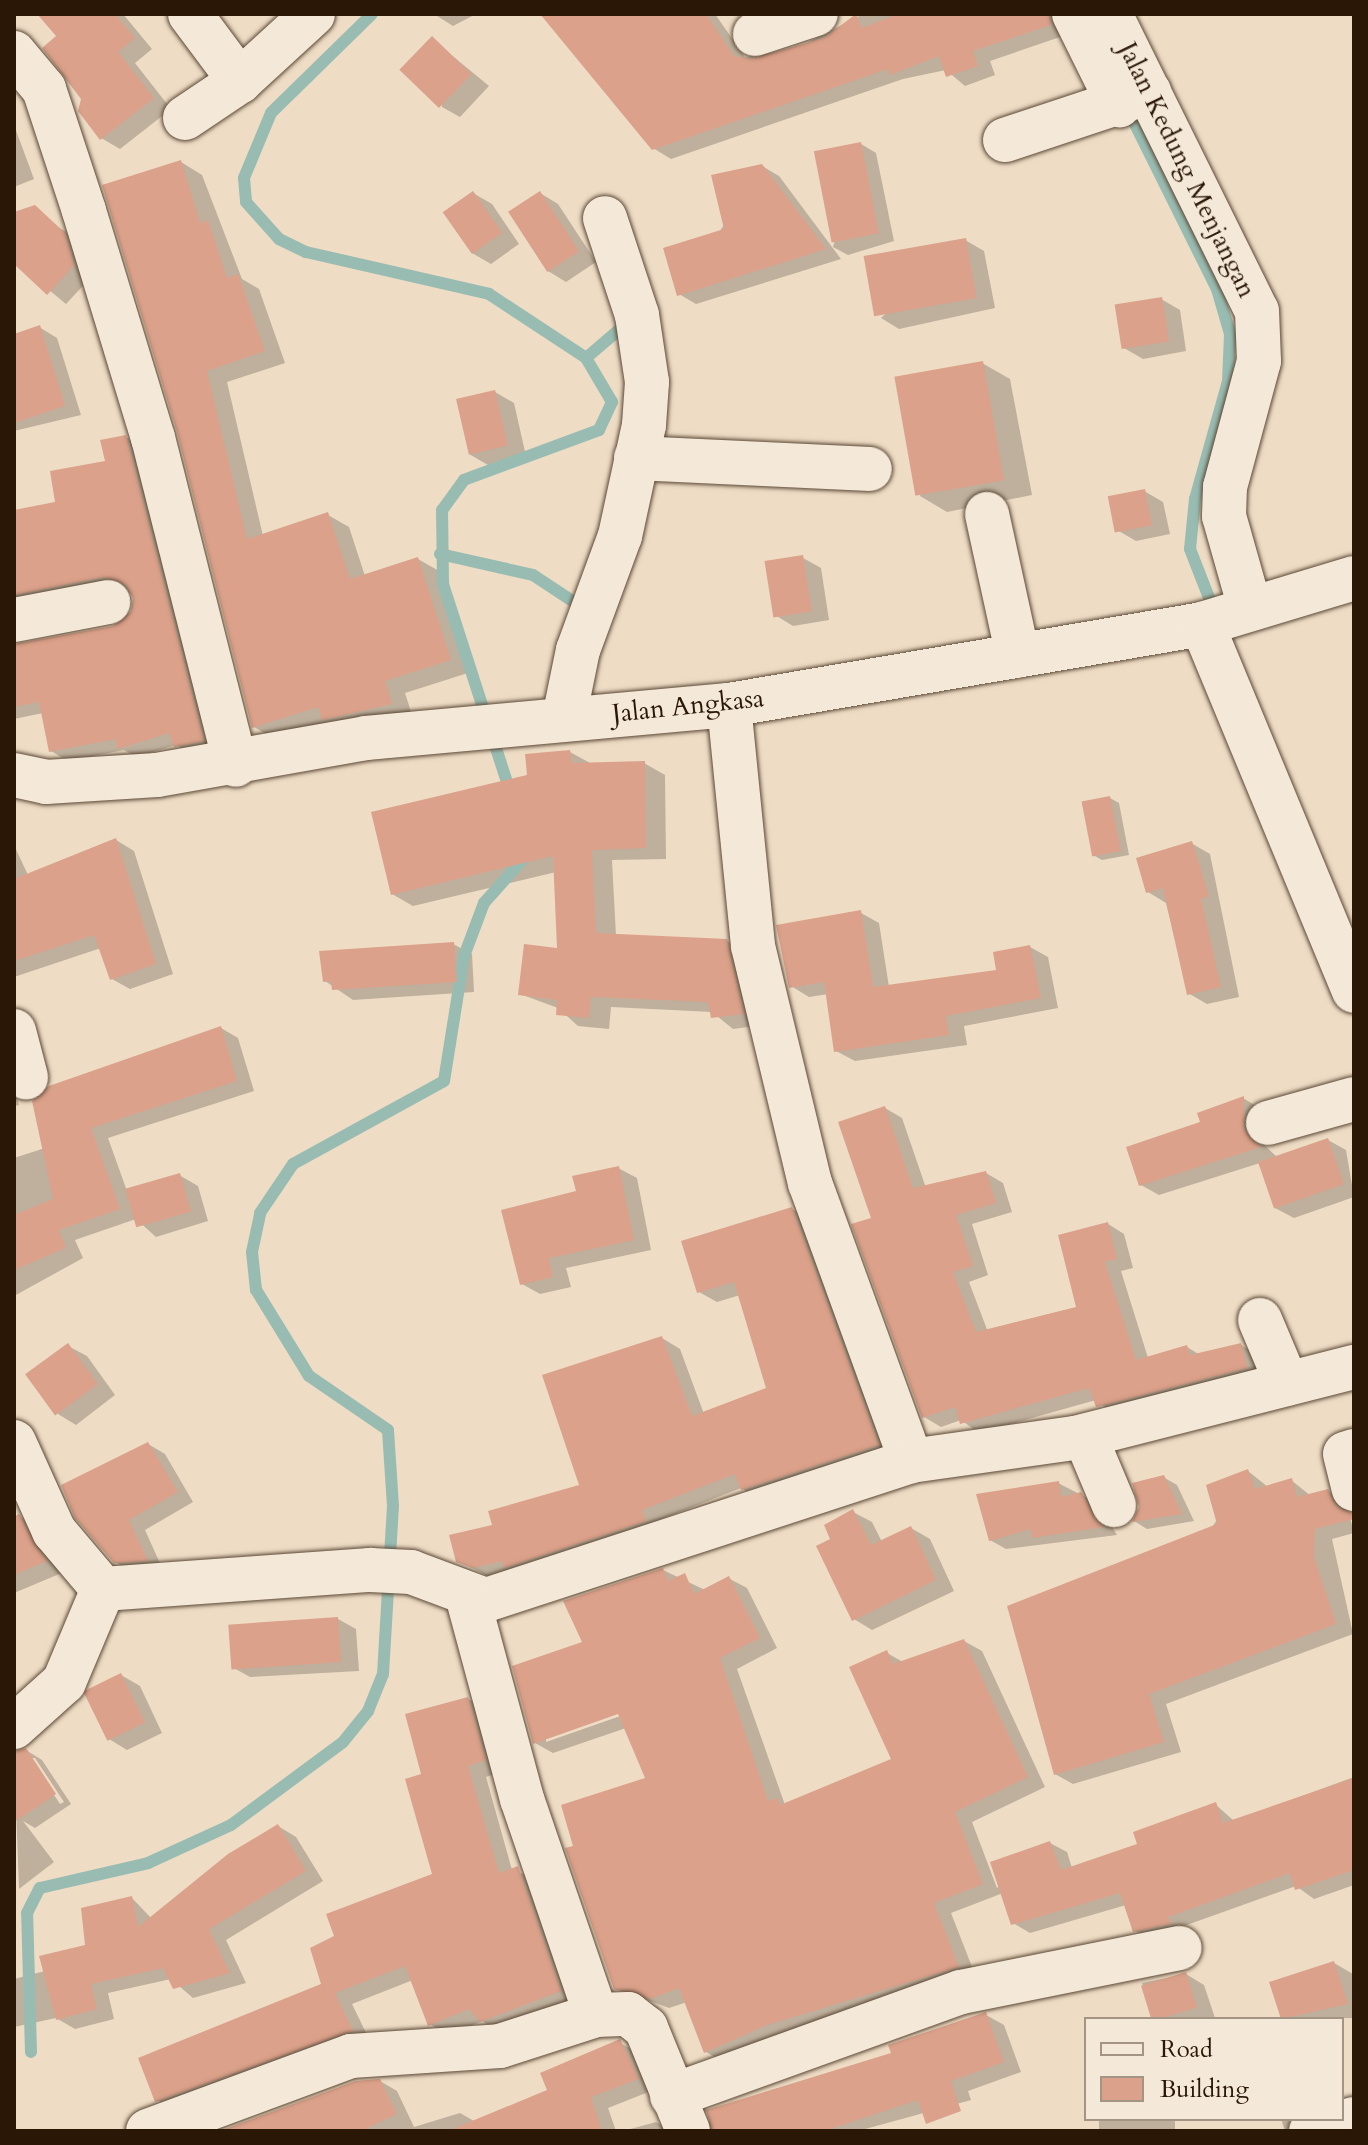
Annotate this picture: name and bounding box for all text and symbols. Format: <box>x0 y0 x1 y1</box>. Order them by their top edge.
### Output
street label: Jalan Kedung Menjangan <box>1112 37 1262 303</box>
street label: Jalan Angkasa <box>611 683 765 729</box>
legend <box>1084 2017 1344 2121</box>
text: Road <box>1160 2033 1213 2066</box>
text: Building <box>1160 2073 1249 2106</box>

